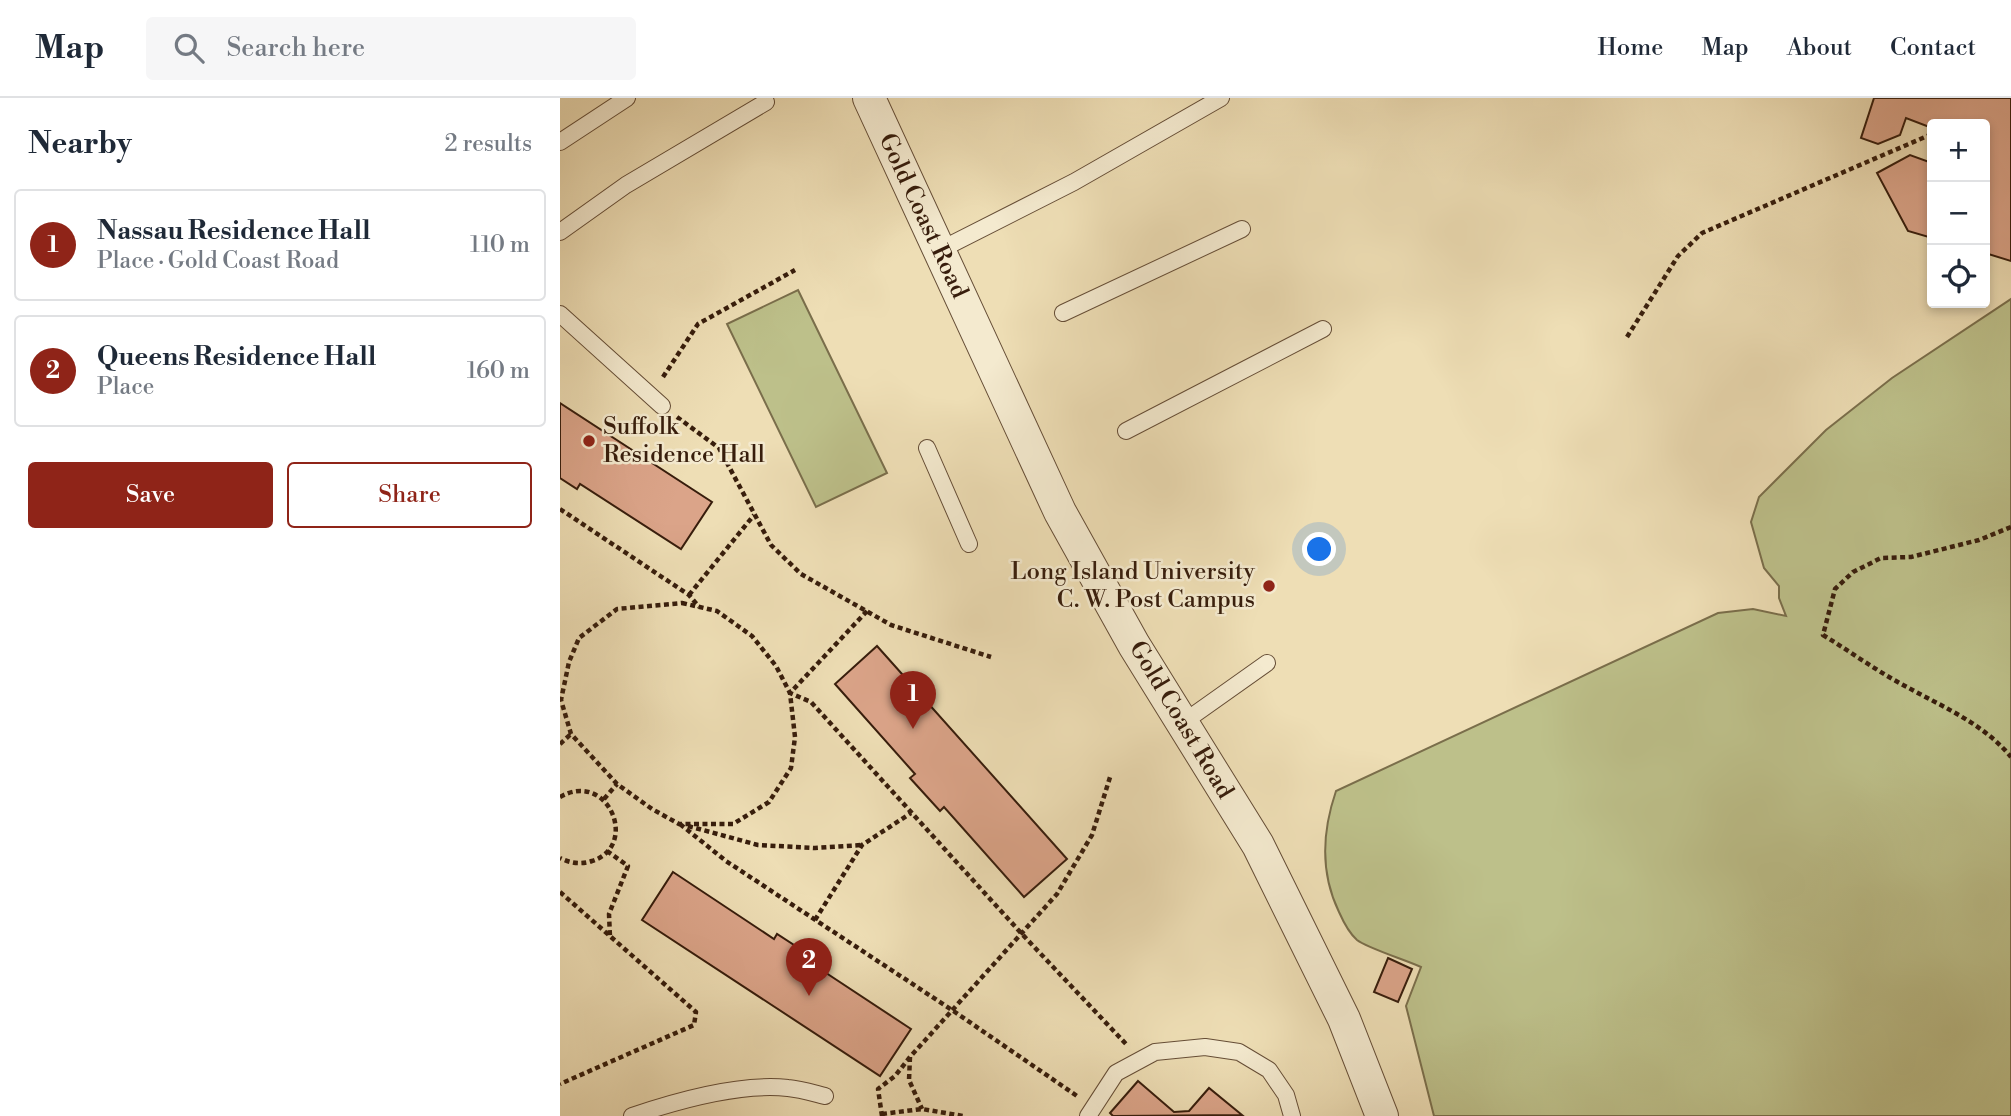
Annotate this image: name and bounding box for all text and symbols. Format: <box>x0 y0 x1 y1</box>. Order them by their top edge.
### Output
search box <box>146 17 636 80</box>
text: Map <box>35 28 104 69</box>
icon: search <box>170 29 208 67</box>
text: Search here <box>226 32 365 64</box>
text: Home <box>1598 33 1663 63</box>
text: Map <box>1701 33 1749 63</box>
text: About <box>1787 33 1852 63</box>
text: Contact <box>1890 33 1976 63</box>
map controls <box>1927 119 1990 308</box>
button: + <box>1927 119 1990 182</box>
text: Nearby <box>28 125 132 163</box>
street label: Gold Coast Road <box>872 129 975 304</box>
text: 2 results <box>445 130 532 158</box>
button: − <box>1927 182 1990 245</box>
text: Nassau Residence Hall <box>97 215 371 247</box>
text: 1 <box>47 231 59 259</box>
text: 110 m <box>470 231 530 259</box>
button: locate <box>1927 245 1990 308</box>
text: Place · Gold Coast Road <box>97 247 339 275</box>
text: Queens Residence Hall <box>97 341 376 373</box>
text: 2 <box>46 357 60 385</box>
text: 160 m <box>467 357 530 385</box>
text: Place <box>97 373 154 401</box>
place label: Suffolk Residence Hall <box>603 412 765 470</box>
marker: Suffolk Residence Hall <box>581 433 597 449</box>
button: Save <box>28 462 273 528</box>
button: Share <box>287 462 532 528</box>
your location <box>1302 532 1336 566</box>
place label: Long Island University C. W. Post Campus <box>1011 557 1255 615</box>
marker: Long Island University C. W. Post Campus <box>1261 578 1277 594</box>
street label: Gold Coast Road <box>1122 636 1240 805</box>
pin: 1 <box>890 671 936 729</box>
pin: 2 <box>786 938 832 996</box>

